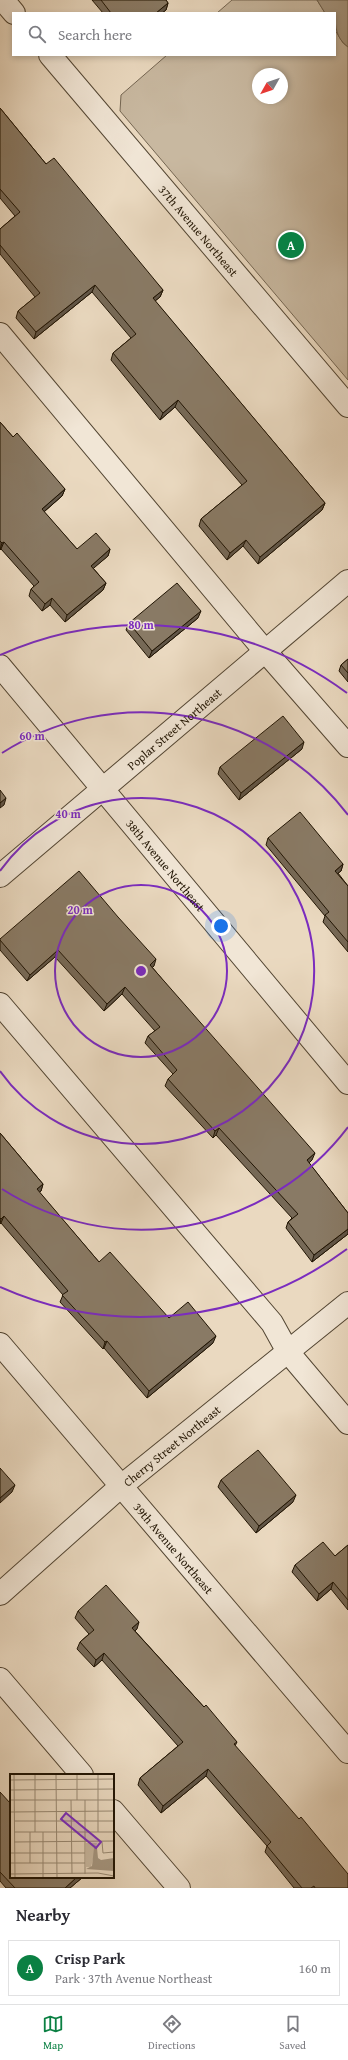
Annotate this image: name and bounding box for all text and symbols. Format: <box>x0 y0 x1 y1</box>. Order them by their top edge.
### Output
search box <box>12 12 336 56</box>
icon: search <box>26 23 48 45</box>
text: Search here <box>58 24 132 45</box>
north arrow <box>252 68 288 104</box>
street label: 37th Avenue Northeast <box>155 181 243 280</box>
pin: A <box>278 230 304 260</box>
text: 80 m <box>128 616 154 633</box>
street label: Poplar Street Northeast <box>123 683 225 774</box>
text: 60 m <box>19 727 45 744</box>
text: 40 m <box>55 805 81 822</box>
street label: 38th Avenue Northeast <box>123 815 210 915</box>
text: 20 m <box>67 901 93 918</box>
your location <box>211 916 231 936</box>
centre of rings <box>134 964 148 978</box>
street label: Cherry Street Northeast <box>119 1400 224 1490</box>
street label: 39th Avenue Northeast <box>130 1499 218 1598</box>
inset map <box>10 1774 114 1878</box>
text: Nearby <box>16 1902 70 1927</box>
text: Crisp Park <box>55 1948 125 1969</box>
text: A <box>26 1959 34 1978</box>
text: 160 m <box>299 1959 331 1978</box>
text: Park · 37th Avenue Northeast <box>55 1969 212 1988</box>
tab: Map <box>42 2013 64 2053</box>
tab: Directions <box>148 2013 195 2053</box>
tab: Saved <box>279 2013 306 2053</box>

